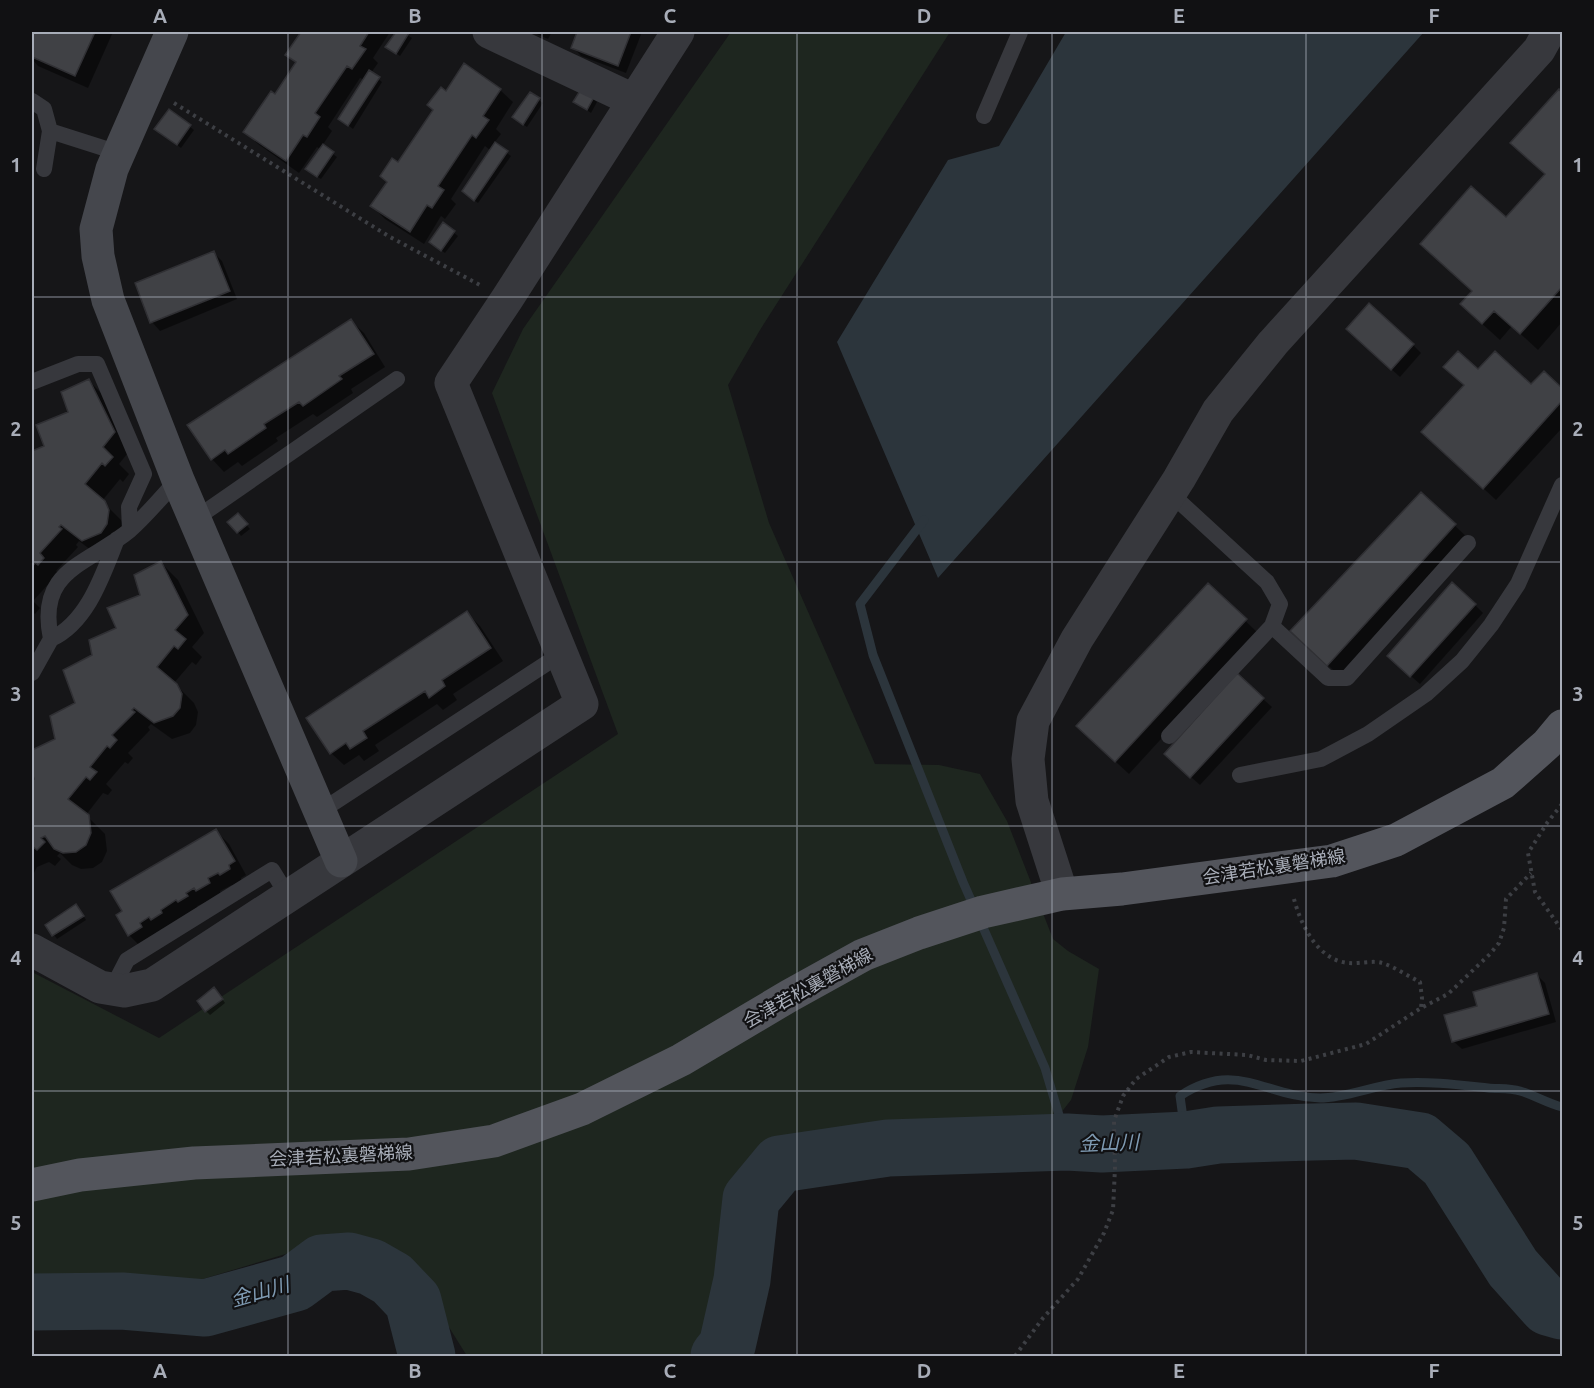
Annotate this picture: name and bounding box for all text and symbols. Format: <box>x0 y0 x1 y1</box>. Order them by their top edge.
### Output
text: A <box>153 4 167 27</box>
text: B <box>408 4 422 27</box>
text: C <box>664 4 677 27</box>
text: D <box>917 4 931 27</box>
text: E <box>1173 4 1185 27</box>
text: F <box>1428 4 1440 27</box>
text: 1 <box>10 153 22 176</box>
text: 1 <box>1572 153 1584 176</box>
text: 2 <box>10 417 22 440</box>
text: 2 <box>1572 417 1584 440</box>
text: 3 <box>10 682 22 705</box>
text: 3 <box>1572 682 1584 705</box>
street label: 会津若松裏磐梯線 <box>1201 845 1347 887</box>
street label: 会津若松裏磐梯線 <box>740 943 875 1031</box>
text: 4 <box>10 946 22 969</box>
text: 4 <box>1572 946 1584 969</box>
water label: 金山川 <box>1079 1130 1141 1155</box>
street label: 会津若松裏磐梯線 <box>269 1141 413 1169</box>
text: 5 <box>10 1211 22 1234</box>
text: 5 <box>1572 1211 1584 1234</box>
water label: 金山川 <box>228 1272 294 1311</box>
text: A <box>153 1359 167 1382</box>
text: B <box>408 1359 422 1382</box>
text: C <box>664 1359 677 1382</box>
text: D <box>917 1359 931 1382</box>
text: E <box>1173 1359 1185 1382</box>
text: F <box>1428 1359 1440 1382</box>

